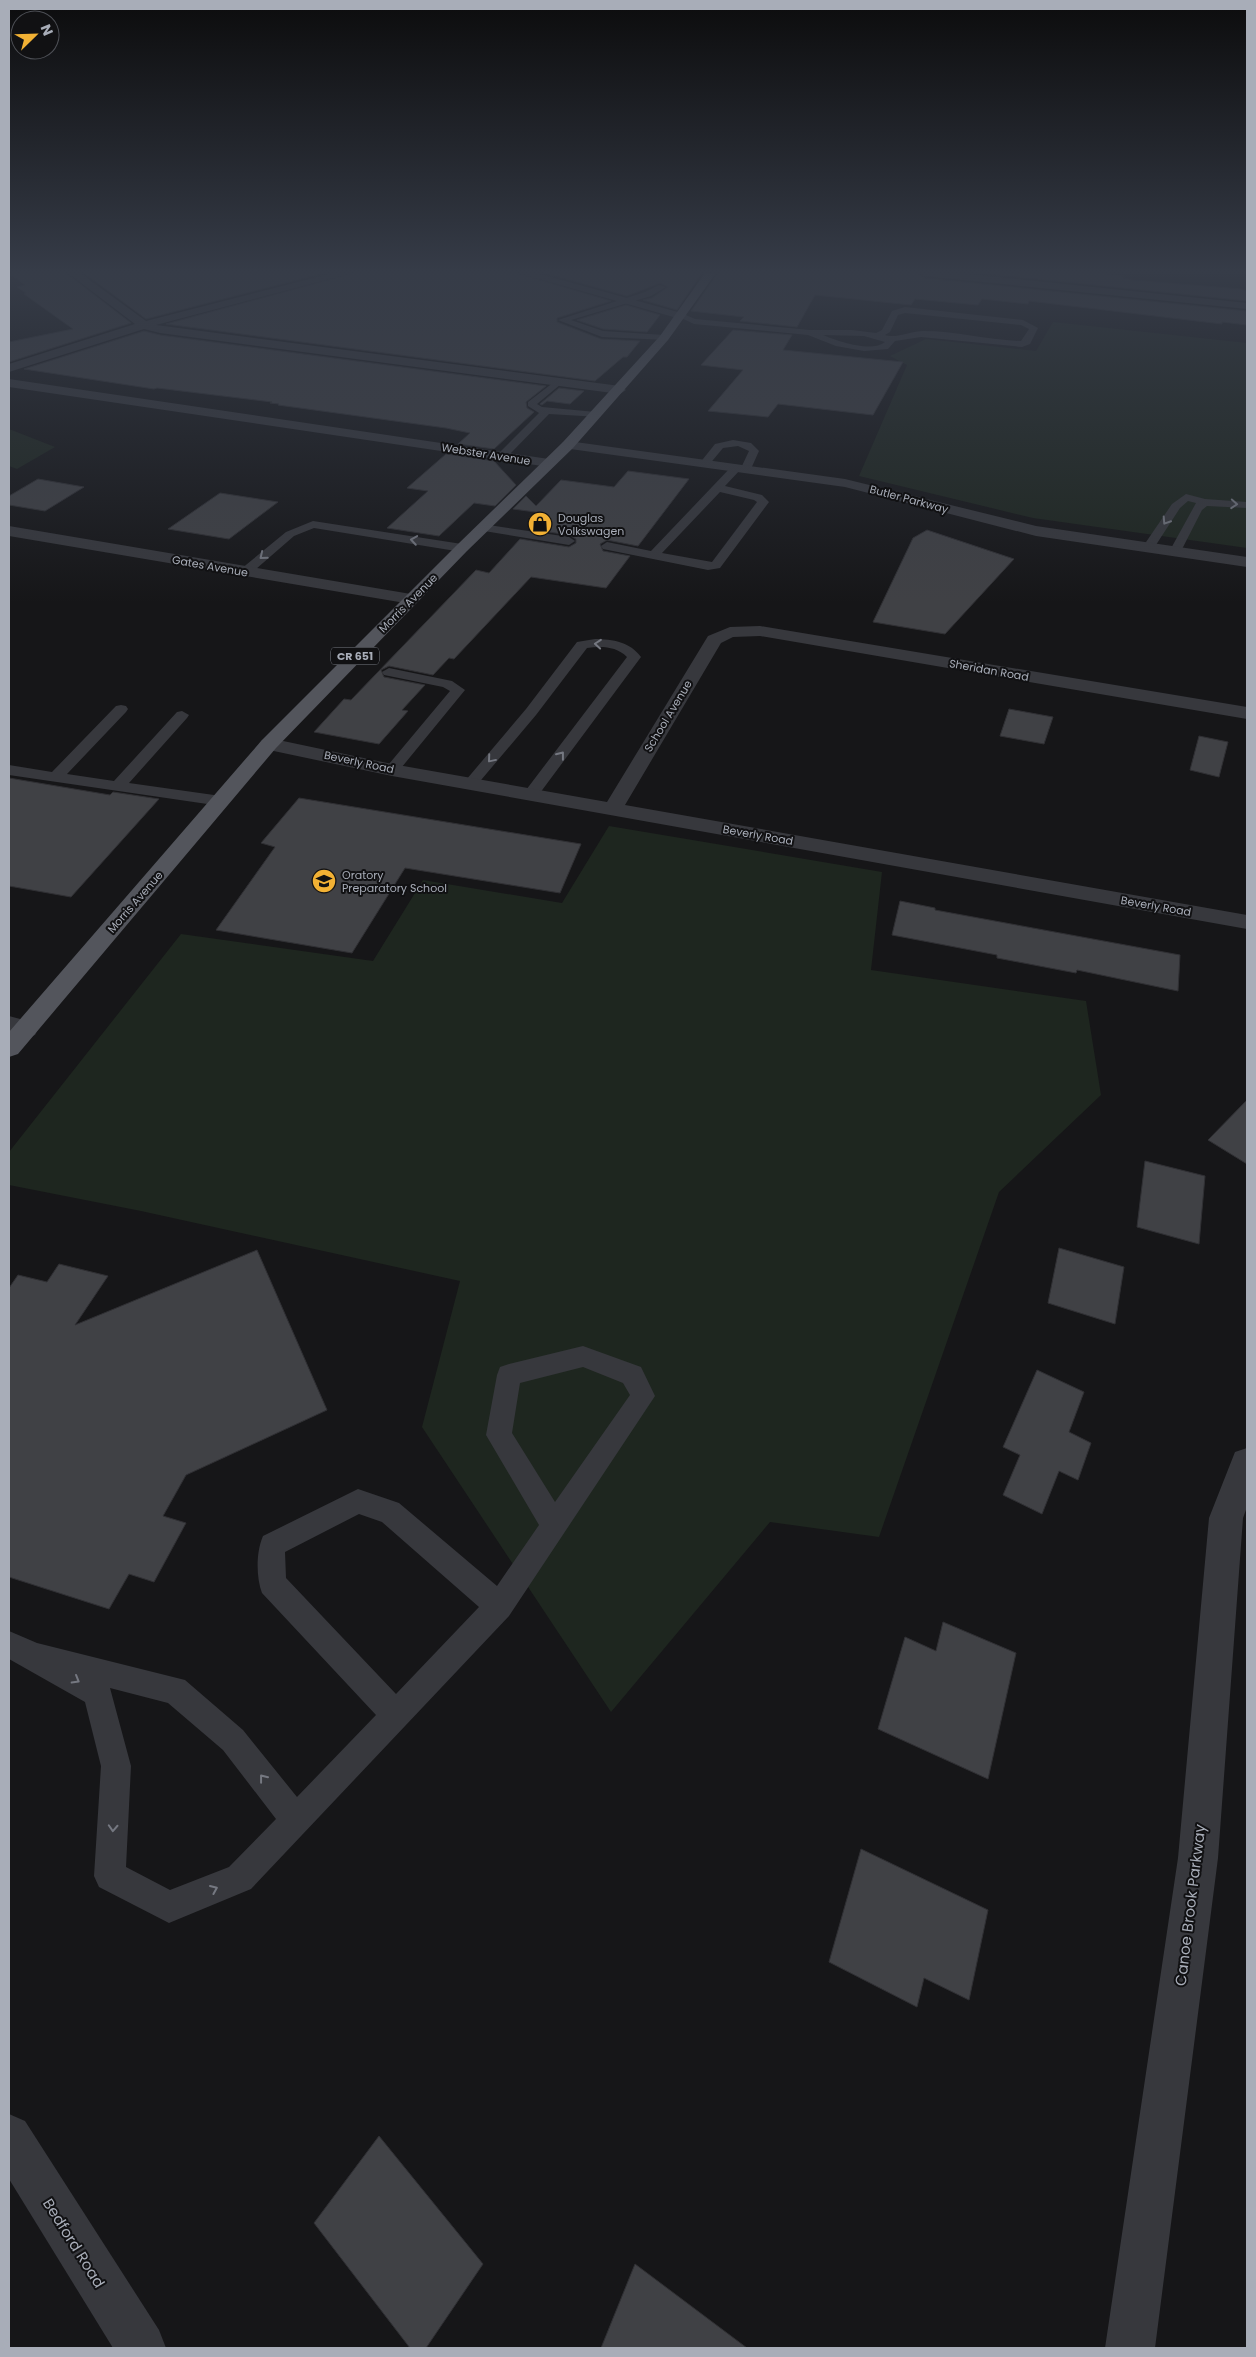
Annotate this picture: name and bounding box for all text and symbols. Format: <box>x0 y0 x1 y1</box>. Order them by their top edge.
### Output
north arrow <box>10 10 60 60</box>
text: N <box>36 21 58 39</box>
street label: Webster Avenue <box>440 439 532 469</box>
street label: Butler Parkway <box>868 481 951 517</box>
one-way arrow <box>1230 499 1238 510</box>
place label: Douglas Volkswagen <box>558 510 624 539</box>
shop icon: Douglas Volkswagen <box>527 511 553 537</box>
one-way arrow <box>1162 516 1172 525</box>
one-way arrow <box>409 536 418 546</box>
street label: Gates Avenue <box>171 551 249 581</box>
one-way arrow <box>259 551 268 560</box>
street label: Morris Avenue <box>375 570 441 636</box>
one-way arrow <box>594 638 602 649</box>
road number: CR 651 <box>331 648 379 664</box>
street label: Sheridan Road <box>948 655 1030 685</box>
street label: School Avenue <box>640 677 696 755</box>
street label: Beverly Road <box>323 747 395 777</box>
one-way arrow <box>556 752 565 761</box>
one-way arrow <box>488 754 497 763</box>
street label: Beverly Road <box>722 821 794 849</box>
street label: Morris Avenue <box>104 867 167 936</box>
place label: Oratory Preparatory School <box>342 867 447 896</box>
school or university icon: Oratory Preparatory School <box>311 868 337 894</box>
street label: Beverly Road <box>1120 892 1192 920</box>
one-way arrow <box>70 1674 79 1684</box>
one-way arrow <box>260 1775 269 1784</box>
street label: Canoe Brook Parkway <box>1170 1822 1210 1987</box>
one-way arrow <box>107 1824 118 1832</box>
one-way arrow <box>209 1884 218 1895</box>
street label: Bedford Road <box>38 2194 110 2292</box>

